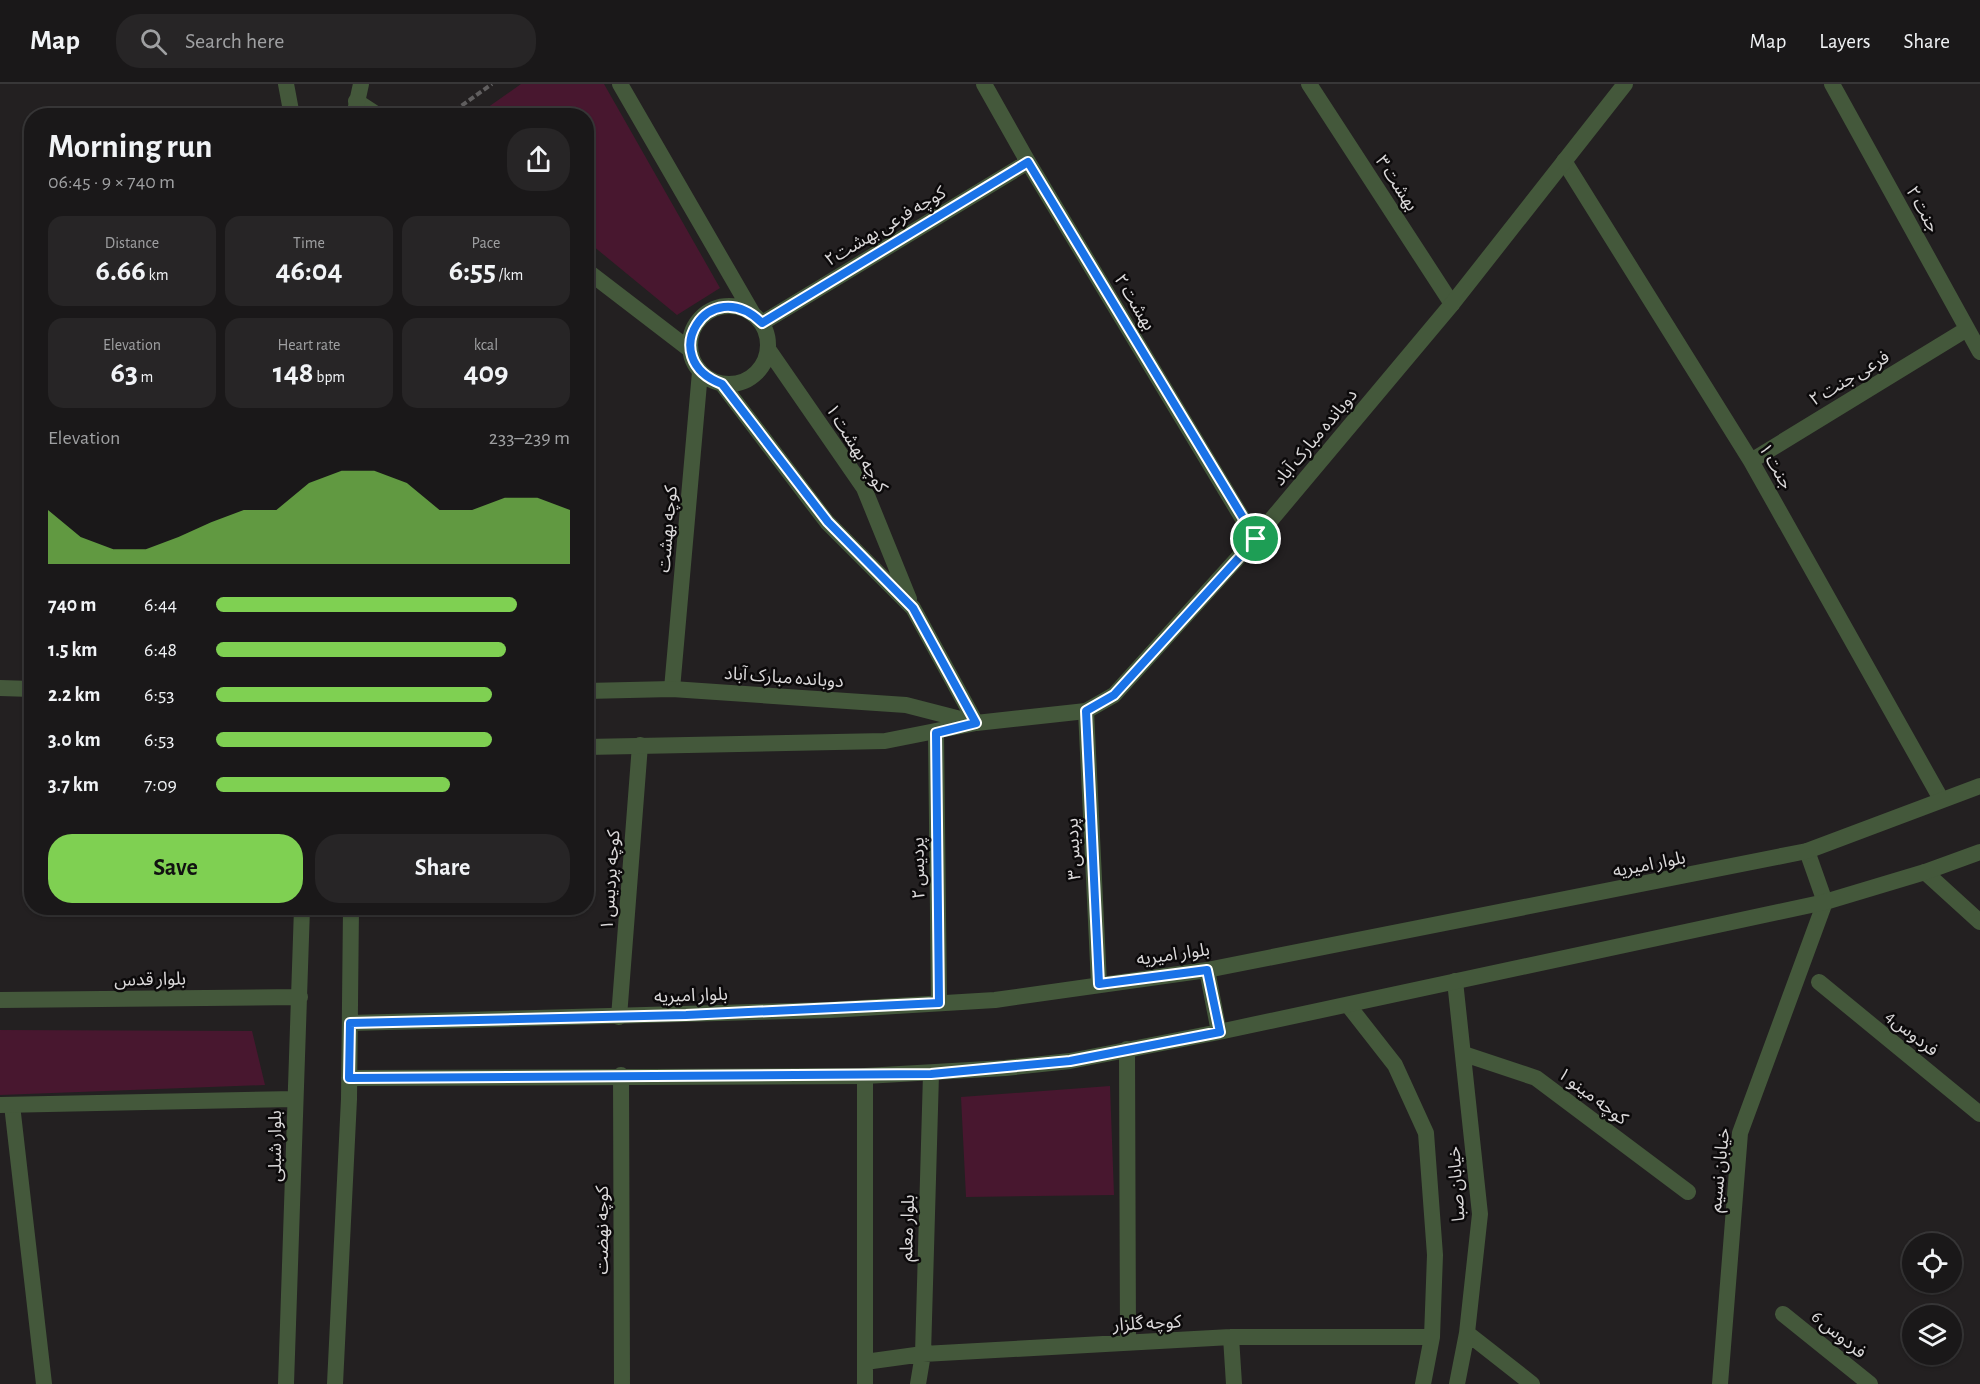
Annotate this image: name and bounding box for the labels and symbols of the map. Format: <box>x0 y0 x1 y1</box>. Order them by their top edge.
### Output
street label: بهشت ۳ <box>1372 153 1421 215</box>
street label: کوچه فرعی بهشت۲ <box>822 183 950 271</box>
street label: جنت ۲ <box>1902 183 1942 236</box>
street label: بهشت ۲ <box>1110 271 1158 334</box>
street label: فرعی جنت ۲ <box>1806 348 1893 411</box>
street label: دوبانده مبارک آباد <box>1269 385 1362 490</box>
street label: کوچه بهشت ۱ <box>821 401 891 497</box>
street label: جنت ۱ <box>1755 440 1795 493</box>
street label: کوچه بهشت <box>655 484 682 573</box>
pin <box>1230 513 1281 564</box>
street label: دوبانده مبارک آباد <box>723 664 844 692</box>
street label: پردیس ۳ <box>1063 817 1086 880</box>
street label: کوچه پردیس ۱ <box>599 829 625 931</box>
street label: پردیس ۲ <box>909 837 930 899</box>
street label: بلوار امیریه <box>1611 849 1687 882</box>
street label: بلوار امیریه <box>1135 941 1211 970</box>
street label: بلوار قدس <box>114 970 186 991</box>
street label: بلوار امیریه <box>654 986 728 1007</box>
street label: فردوس4 <box>1881 1007 1941 1061</box>
street label: کوچه مینو ۱ <box>1553 1065 1631 1130</box>
street label: بلوار شبلی <box>267 1110 286 1182</box>
street label: خیابان نسیم <box>1707 1127 1736 1214</box>
street label: خیابان صبا <box>1445 1146 1470 1222</box>
street label: کوچه نهضت <box>594 1185 613 1274</box>
street label: بلوار معلم <box>898 1194 921 1262</box>
street label: فردوس 6 <box>1807 1307 1869 1363</box>
street label: کوچه گلزار <box>1111 1312 1182 1336</box>

